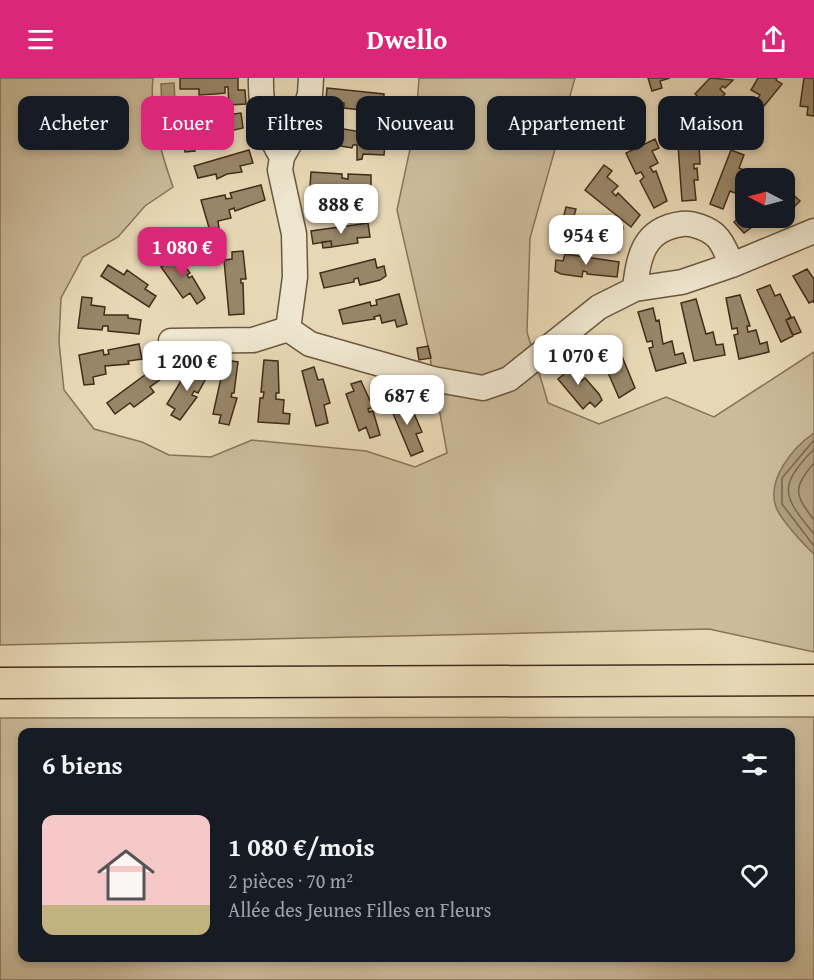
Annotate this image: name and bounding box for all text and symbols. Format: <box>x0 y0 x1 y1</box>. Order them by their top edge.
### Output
text: Dwello <box>367 19 447 59</box>
icon: menu <box>24 23 57 56</box>
icon: share <box>757 23 790 56</box>
chip: Acheter <box>18 96 129 150</box>
chip: Louer <box>141 96 234 150</box>
chip: Filtres <box>246 96 344 150</box>
chip: Nouveau <box>356 96 475 150</box>
chip: Appartement <box>487 96 646 150</box>
chip: Maison <box>658 96 764 150</box>
north arrow <box>735 168 795 228</box>
map controls <box>735 168 795 228</box>
pin: 888 € <box>299 184 383 235</box>
text: 888 € <box>318 189 364 218</box>
pin: 954 € <box>544 215 628 266</box>
text: 954 € <box>563 220 609 249</box>
pin: 1 080 € <box>127 227 237 278</box>
text: 1 080 € <box>152 232 212 261</box>
pin: 1 070 € <box>523 335 633 386</box>
text: 1 070 € <box>548 340 608 369</box>
pin: 1 200 € <box>132 341 242 392</box>
text: 1 200 € <box>157 346 217 375</box>
pin: 687 € <box>365 375 449 426</box>
text: 687 € <box>384 380 430 409</box>
text: 6 biens <box>42 745 123 784</box>
icon: filters <box>738 748 771 781</box>
text: 1 080 €/mois <box>228 827 375 866</box>
icon: home <box>90 839 162 911</box>
icon: heart <box>738 859 771 892</box>
text: 2 pièces · 70 m² <box>228 866 353 895</box>
text: Allée des Jeunes Filles en Fleurs <box>228 895 492 924</box>

